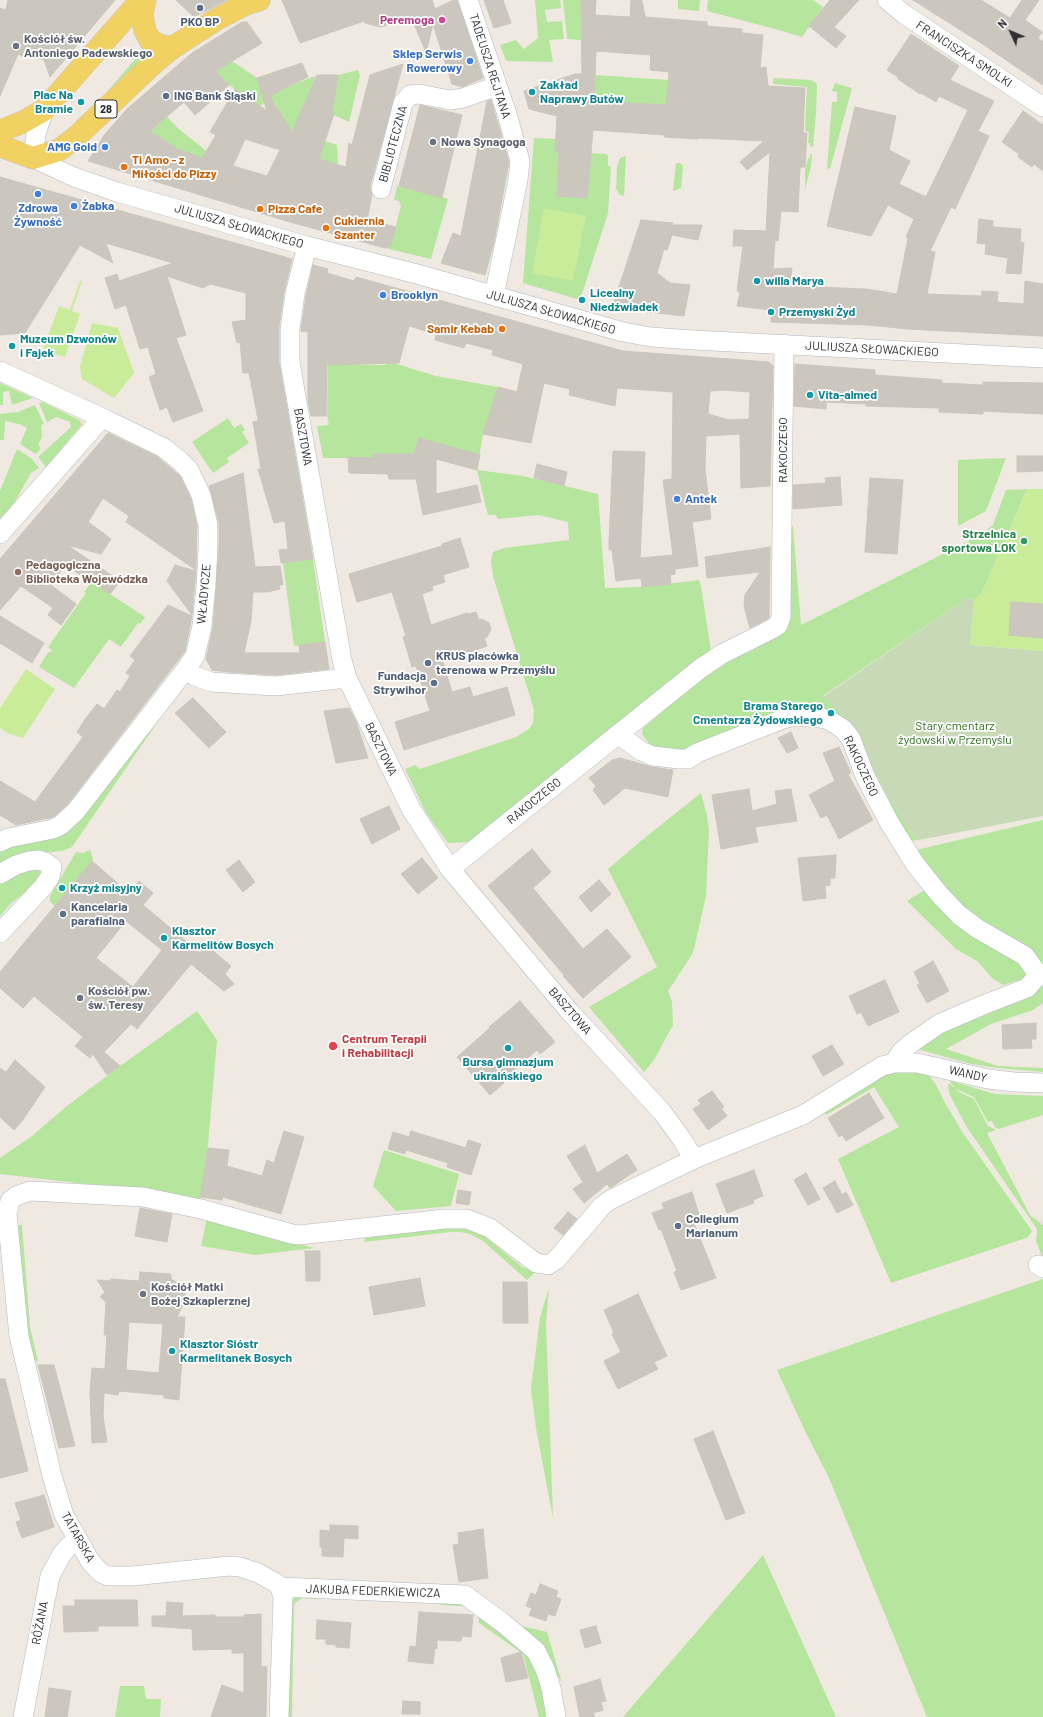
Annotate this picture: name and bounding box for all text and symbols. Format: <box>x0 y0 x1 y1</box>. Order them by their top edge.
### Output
marker: PKO BP <box>195 3 205 13</box>
street label: TADEUSZA REJTANA <box>466 12 514 120</box>
north arrow <box>991 12 1031 52</box>
place label: Peremoga <box>380 13 434 27</box>
place label: PKO BP <box>181 15 219 29</box>
marker: Peremoga <box>437 15 447 25</box>
street label: FRANCISZKA SMOLKI <box>913 18 1015 90</box>
place label: Kościół św. Antoniego Padewskiego <box>24 32 152 60</box>
marker: Kościół św. Antoniego Padewskiego <box>11 41 21 51</box>
place label: Sklep Serwis Rowerowy <box>393 47 462 75</box>
marker: Sklep Serwis Rowerowy <box>465 56 475 66</box>
place label: Zakład Naprawy Butów <box>540 78 624 106</box>
marker: Zakład Naprawy Butów <box>527 87 537 97</box>
place label: Plac Na Bramie <box>33 88 73 116</box>
place label: ING Bank Śląski <box>174 89 256 103</box>
marker: ING Bank Śląski <box>161 91 171 101</box>
marker: Plac Na Bramie <box>76 97 86 107</box>
road number: 28 <box>95 100 117 118</box>
street label: BIBLIOTECZNA <box>376 104 410 184</box>
place label: Nowa Synagoga <box>441 135 526 149</box>
marker: Nowa Synagoga <box>428 137 438 147</box>
place label: AMG Gold <box>47 140 97 154</box>
marker: AMG Gold <box>100 142 110 152</box>
place label: Ti Amo - z Miłości do Pizzy <box>132 153 217 181</box>
marker: Ti Amo - z Miłości do Pizzy <box>119 162 129 172</box>
marker: Zdrowa Żywność <box>33 189 43 199</box>
place label: Żabka <box>82 199 114 213</box>
place label: Zdrowa Żywność <box>14 201 62 229</box>
marker: Żabka <box>69 201 79 211</box>
street label: JULIUSZA SŁOWACKIEGO <box>173 201 305 251</box>
place label: Pizza Cafe <box>268 202 322 216</box>
marker: Pizza Cafe <box>255 204 265 214</box>
place label: Cukiernia Szanter <box>334 214 384 242</box>
marker: Cukiernia Szanter <box>321 223 331 233</box>
place label: willa Marya <box>765 274 824 288</box>
marker: willa Marya <box>752 276 762 286</box>
place label: Licealny Niedźwiadek <box>590 286 658 314</box>
street label: JULIUSZA SŁOWACKIEGO <box>485 287 617 337</box>
place label: Brooklyn <box>391 288 438 302</box>
marker: Brooklyn <box>378 290 388 300</box>
marker: Licealny Niedźwiadek <box>577 295 587 305</box>
place label: Przemyski Żyd <box>779 305 855 319</box>
marker: Przemyski Żyd <box>766 307 776 317</box>
place label: Samir Kebab <box>427 322 494 336</box>
marker: Samir Kebab <box>497 324 507 334</box>
place label: Muzeum Dzwonów i Fajek <box>20 332 117 360</box>
street label: JULIUSZA SŁOWACKIEGO <box>805 338 939 360</box>
marker: Muzeum Dzwonów i Fajek <box>7 341 17 351</box>
place label: Vita-almed <box>818 388 877 402</box>
marker: Vita-almed <box>805 390 815 400</box>
street label: BASZTOWA <box>291 407 315 467</box>
street label: RAKOCZEGO <box>776 417 790 483</box>
place label: Antek <box>685 492 717 506</box>
marker: Antek <box>672 494 682 504</box>
place label: Strzelnica sportowa LOK <box>941 527 1016 555</box>
marker: Strzelnica sportowa LOK <box>1019 536 1029 546</box>
place label: Pedagogiczna Biblioteka Wojewódzka <box>26 558 148 586</box>
street label: WŁADYCZE <box>194 563 214 625</box>
marker: Pedagogiczna Biblioteka Wojewódzka <box>13 567 23 577</box>
place label: KRUS placówka terenowa w Przemyślu <box>436 649 555 677</box>
marker: KRUS placówka terenowa w Przemyślu <box>423 658 433 668</box>
place label: Fundacja Strywihor <box>373 669 426 697</box>
marker: Fundacja Strywihor <box>429 678 439 688</box>
place label: Brama Starego Cmentarza Żydowskiego <box>693 699 823 727</box>
marker: Brama Starego Cmentarza Żydowskiego <box>826 708 836 718</box>
park label: Stary cmentarz żydowski w Przemyślu <box>898 719 1012 747</box>
street label: BASZTOWA <box>362 720 400 778</box>
street label: RAKOCZEGO <box>841 733 881 799</box>
street label: RAKOCZEGO <box>504 775 564 827</box>
place label: Krzyż misyjny <box>70 881 142 895</box>
marker: Krzyż misyjny <box>57 883 67 893</box>
place label: Kancelaria parafialna <box>71 900 128 928</box>
marker: Kancelaria parafialna <box>58 909 68 919</box>
place label: Klasztor Karmelitów Bosych <box>172 924 274 952</box>
marker: Klasztor Karmelitów Bosych <box>159 933 169 943</box>
place label: Kościół pw. św. Teresy <box>88 984 150 1012</box>
street label: BASZTOWA <box>546 984 594 1038</box>
marker: Kościół pw. św. Teresy <box>75 993 85 1003</box>
place label: Centrum Terapii i Rehabilitacji <box>342 1032 427 1060</box>
marker: Centrum Terapii i Rehabilitacji <box>327 1040 339 1052</box>
marker: Bursa gimnazjum ukraińskiego <box>503 1043 513 1053</box>
place label: Bursa gimnazjum ukraińskiego <box>463 1055 553 1083</box>
street label: WANDY <box>948 1063 988 1085</box>
place label: Collegium Marianum <box>686 1212 739 1240</box>
marker: Collegium Marianum <box>673 1221 683 1231</box>
place label: Kościół Matki Bożej Szkaplerznej <box>151 1280 250 1308</box>
marker: Kościół Matki Bożej Szkaplerznej <box>138 1289 148 1299</box>
place label: Klasztor Sióstr Karmelitanek Bosych <box>180 1337 292 1365</box>
marker: Klasztor Sióstr Karmelitanek Bosych <box>167 1346 177 1356</box>
street label: TATARSKA <box>58 1509 98 1565</box>
street label: JAKUBA FEDERKIEWICZA <box>305 1581 441 1601</box>
street label: RÓŻANA <box>29 1600 51 1646</box>

